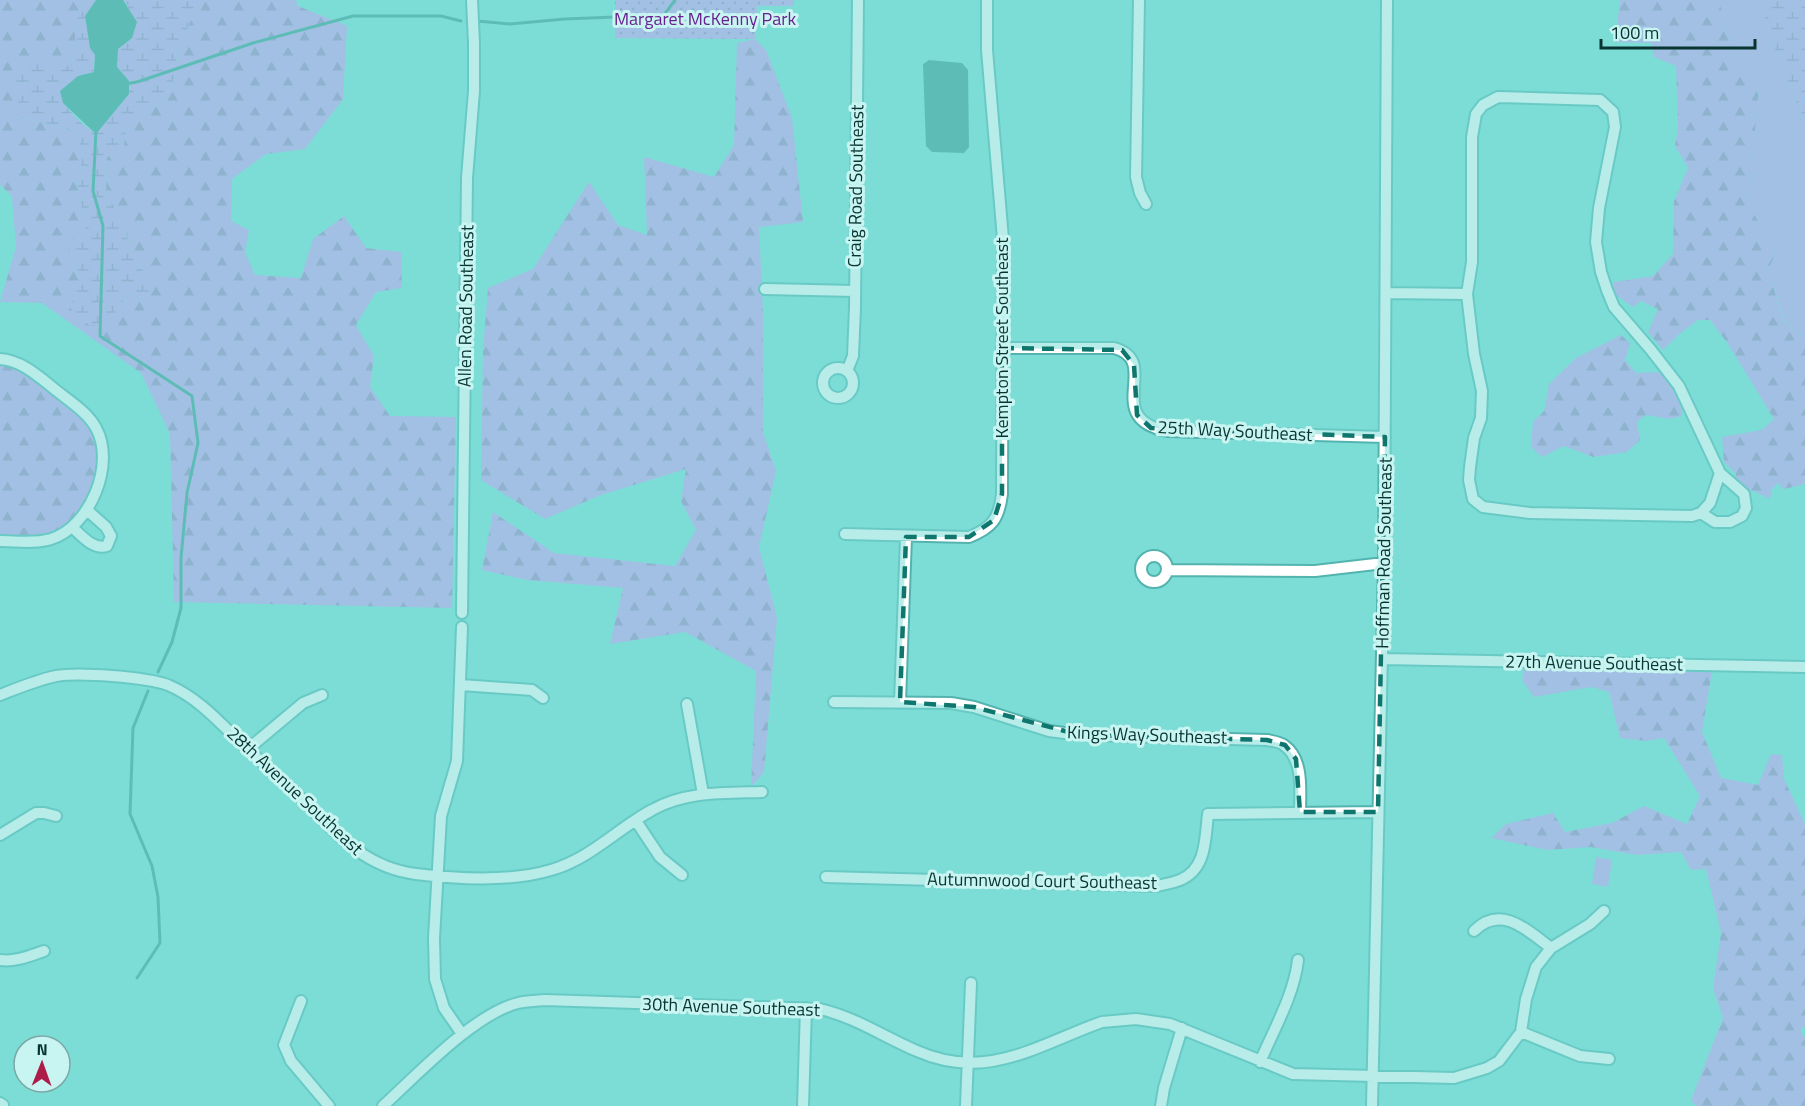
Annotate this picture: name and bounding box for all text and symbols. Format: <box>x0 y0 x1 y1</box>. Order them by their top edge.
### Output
park label: Margaret McKenny Park <box>614 5 796 32</box>
scale bar <box>1601 12 1756 50</box>
text: 100 m <box>1610 19 1659 46</box>
street label: Craig Road Southeast <box>841 104 870 268</box>
street label: Allen Road Southeast <box>451 224 480 387</box>
street label: Kempton Street Southeast <box>988 237 1015 438</box>
street label: 25th Way Southeast <box>1157 413 1314 448</box>
street label: Hoffman Road Southeast <box>1368 456 1399 649</box>
street label: 27th Avenue Southeast <box>1505 647 1684 678</box>
street label: Kings Way Southeast <box>1066 718 1228 751</box>
street label: 28th Avenue Southeast <box>221 720 370 862</box>
street label: Autumnwood Court Southeast <box>927 865 1158 896</box>
street label: 30th Avenue Southeast <box>642 990 821 1023</box>
north arrow <box>12 1034 72 1094</box>
text: N <box>37 1037 48 1061</box>

